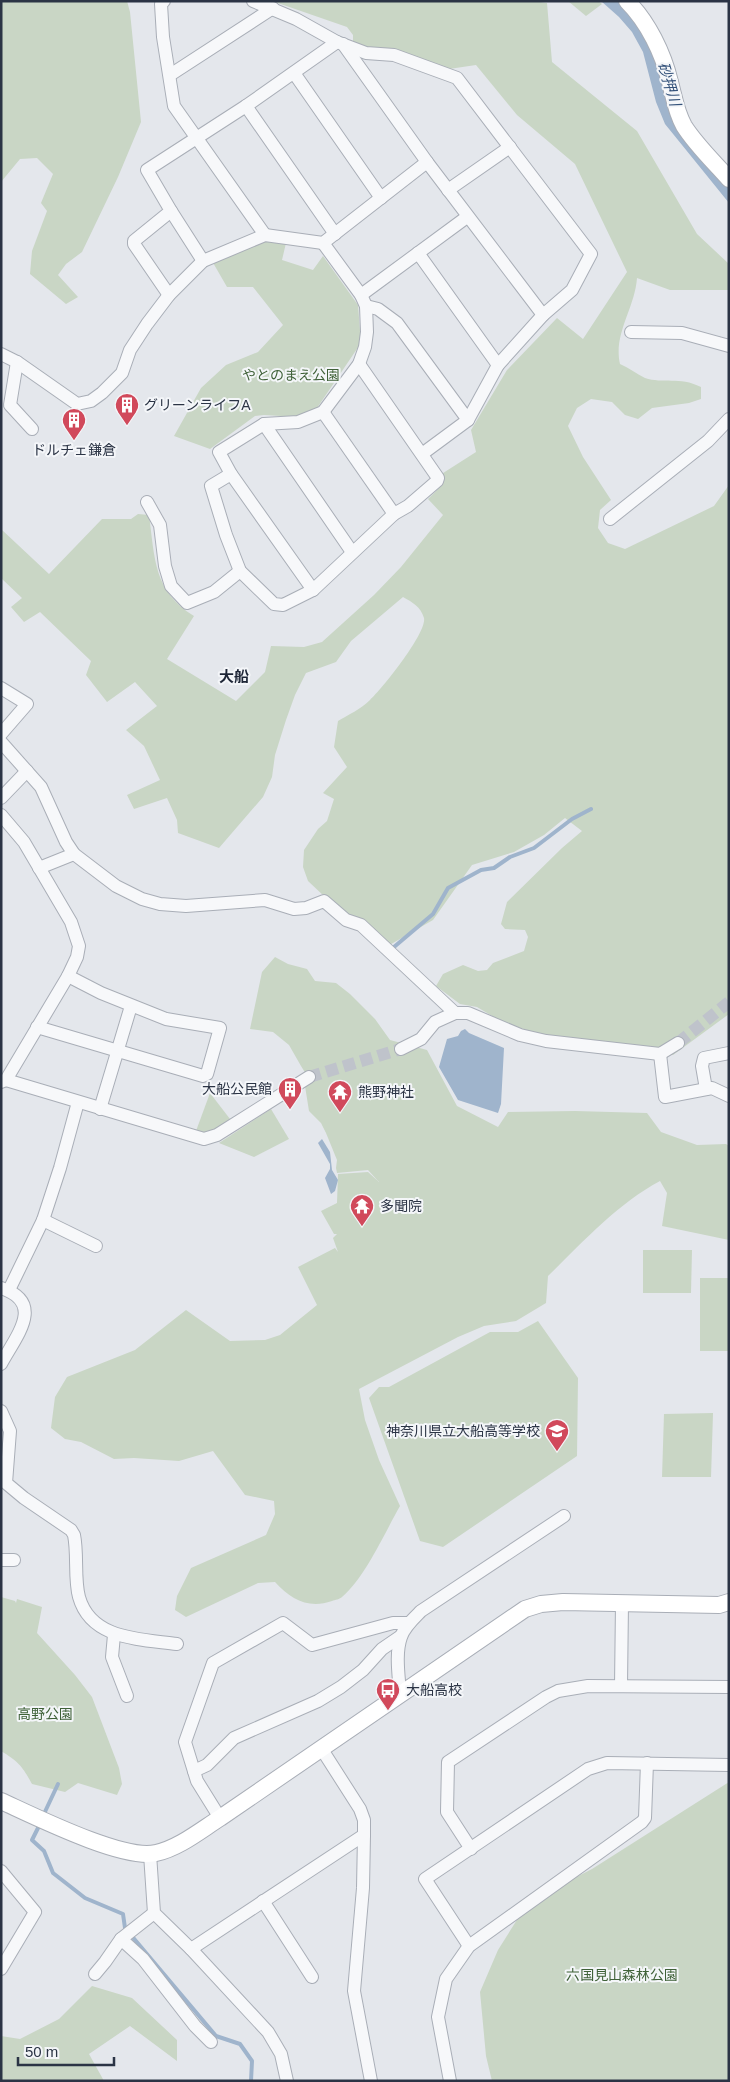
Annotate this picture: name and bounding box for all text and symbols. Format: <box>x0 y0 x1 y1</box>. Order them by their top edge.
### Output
water label: 砂押川 <box>655 60 685 110</box>
park label: やとのまえ公園 <box>242 367 340 383</box>
building icon: グリーンライフA <box>114 392 140 426</box>
place label: グリーンライフA <box>144 397 251 413</box>
building icon: ドルチェ鎌倉 <box>61 407 87 441</box>
place label: ドルチェ鎌倉 <box>32 442 116 458</box>
district label: 大船 <box>219 668 249 685</box>
building icon: 大船公民館 <box>277 1076 303 1110</box>
temple icon: 熊野神社 <box>327 1079 353 1113</box>
place label: 大船公民館 <box>202 1081 272 1097</box>
place label: 熊野神社 <box>358 1084 414 1100</box>
temple icon: 多聞院 <box>349 1193 375 1227</box>
place label: 多聞院 <box>380 1198 422 1214</box>
school or university icon: 神奈川県立大船高等学校 <box>544 1418 570 1452</box>
place label: 神奈川県立大船高等学校 <box>386 1423 540 1439</box>
bus stop icon: 大船高校 <box>375 1677 401 1711</box>
place label: 大船高校 <box>406 1682 462 1698</box>
park label: 高野公園 <box>17 1706 73 1722</box>
park label: 六国見山森林公園 <box>566 1967 678 1983</box>
scale bar <box>18 2034 114 2066</box>
text: 50 m <box>25 2043 58 2060</box>

